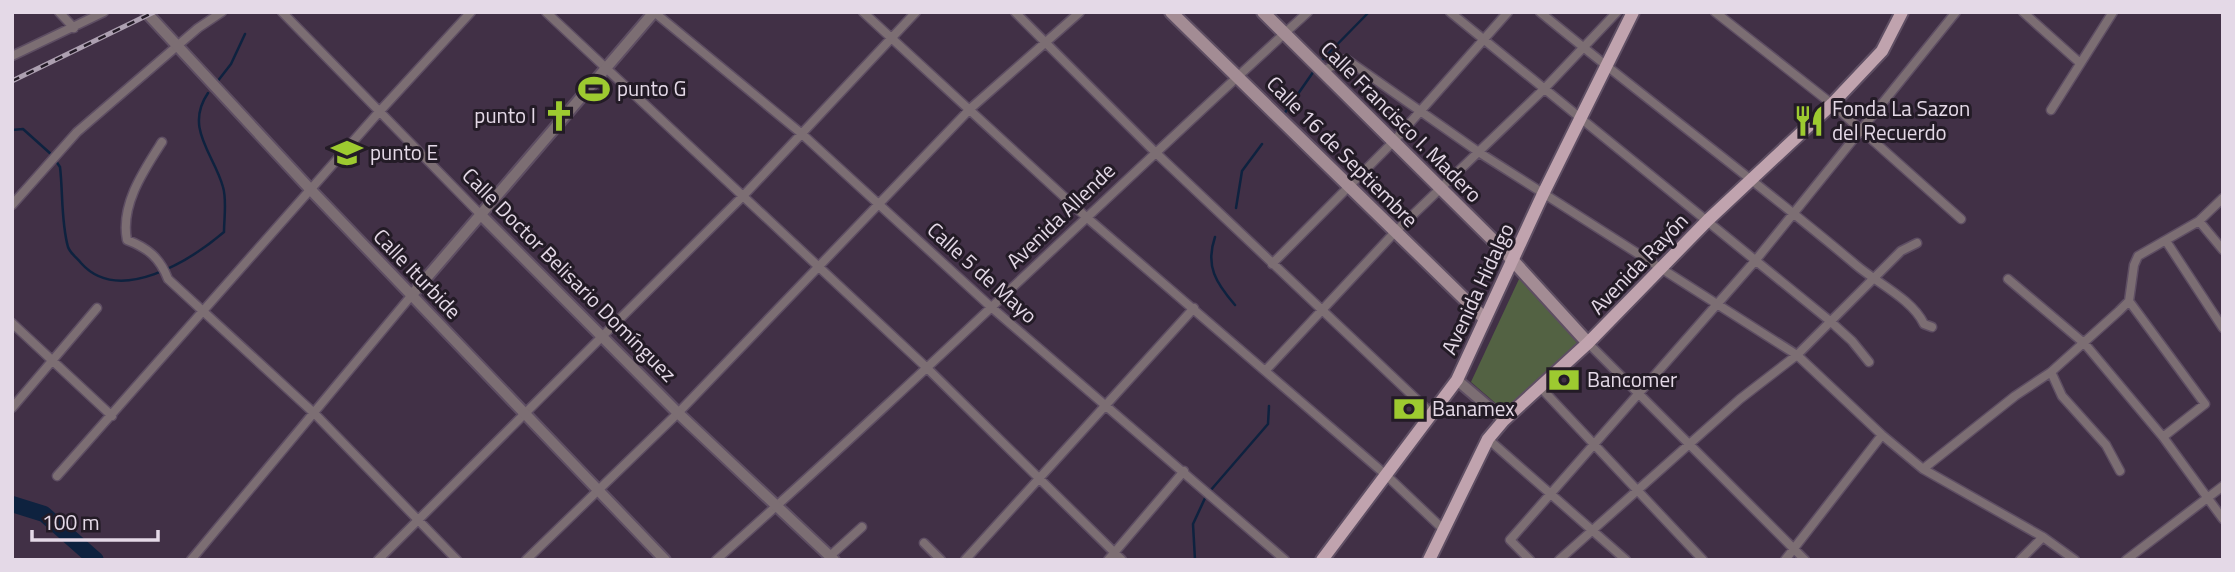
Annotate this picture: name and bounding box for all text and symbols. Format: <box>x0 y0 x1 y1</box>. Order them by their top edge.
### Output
street label: Calle Francisco I. Madero <box>1314 33 1490 209</box>
street label: Calle 16 de Septiembre <box>1260 68 1426 234</box>
sports icon: punto G <box>577 72 611 106</box>
place label: punto G <box>617 72 686 104</box>
place label: Fonda La Sazon del Recuerdo <box>1832 92 1970 148</box>
place label: punto I <box>474 99 536 131</box>
church icon: punto I <box>542 99 576 133</box>
restaurant icon: Fonda La Sazon del Recuerdo <box>1792 104 1826 138</box>
school or university icon: punto E <box>330 136 364 170</box>
place label: punto E <box>370 136 438 168</box>
street label: Avenida Allende <box>999 155 1122 276</box>
street label: Calle Doctor Belisario Domínguez <box>455 160 684 389</box>
street label: Avenida Rayón <box>1581 205 1695 321</box>
street label: Calle 5 de Mayo <box>920 214 1045 331</box>
street label: Avenida Hidalgo <box>1433 218 1522 360</box>
street label: Calle Iturbide <box>366 221 469 326</box>
bank icon: Bancomer <box>1547 363 1581 397</box>
place label: Bancomer <box>1587 363 1677 395</box>
bank icon: Banamex <box>1392 392 1426 426</box>
place label: Banamex <box>1432 392 1515 424</box>
scale bar <box>32 498 158 542</box>
text: 100 m <box>42 506 99 538</box>

